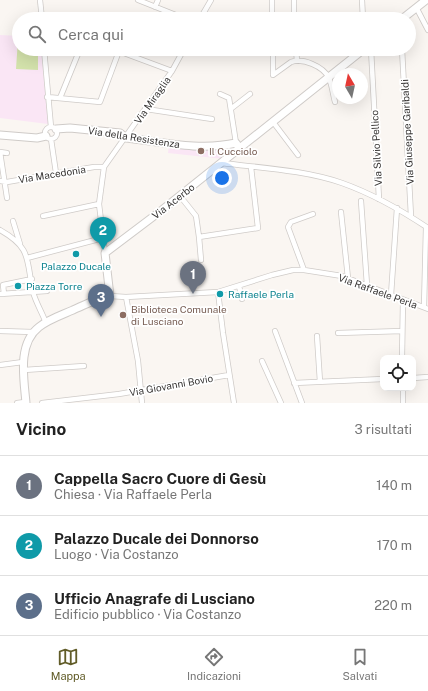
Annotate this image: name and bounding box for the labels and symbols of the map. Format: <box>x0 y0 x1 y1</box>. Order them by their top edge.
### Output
north arrow <box>332 68 368 104</box>
street label: Via Miraglia <box>131 74 173 126</box>
street label: Via Giuseppe Garibaldi <box>398 79 416 185</box>
street label: Via Silvio Pellico <box>368 109 384 186</box>
street label: Via della Resistenza <box>87 124 181 150</box>
place label: Il Cucciolo <box>209 145 258 157</box>
marker: Il Cucciolo <box>196 146 206 156</box>
street label: Via Macedonia <box>17 163 87 185</box>
your location <box>212 168 232 188</box>
street label: Via Acerbo <box>149 180 197 221</box>
pin: 2 <box>90 217 116 250</box>
marker: Palazzo Ducale <box>71 249 81 259</box>
place label: Palazzo Ducale <box>41 260 111 272</box>
pin: 1 <box>180 261 206 294</box>
street label: Via Raffaele Perla <box>337 271 419 311</box>
place label: Piazza Torre <box>26 280 83 292</box>
marker: Piazza Torre <box>13 281 23 291</box>
pin: 3 <box>88 284 114 317</box>
place label: Raffaele Perla <box>228 288 294 300</box>
marker: Raffaele Perla <box>215 289 225 299</box>
place label: Biblioteca Comunale di Lusciano <box>131 303 227 327</box>
marker: Biblioteca Comunale di Lusciano <box>118 310 128 320</box>
street label: Via Giovanni Bovio <box>128 372 214 398</box>

